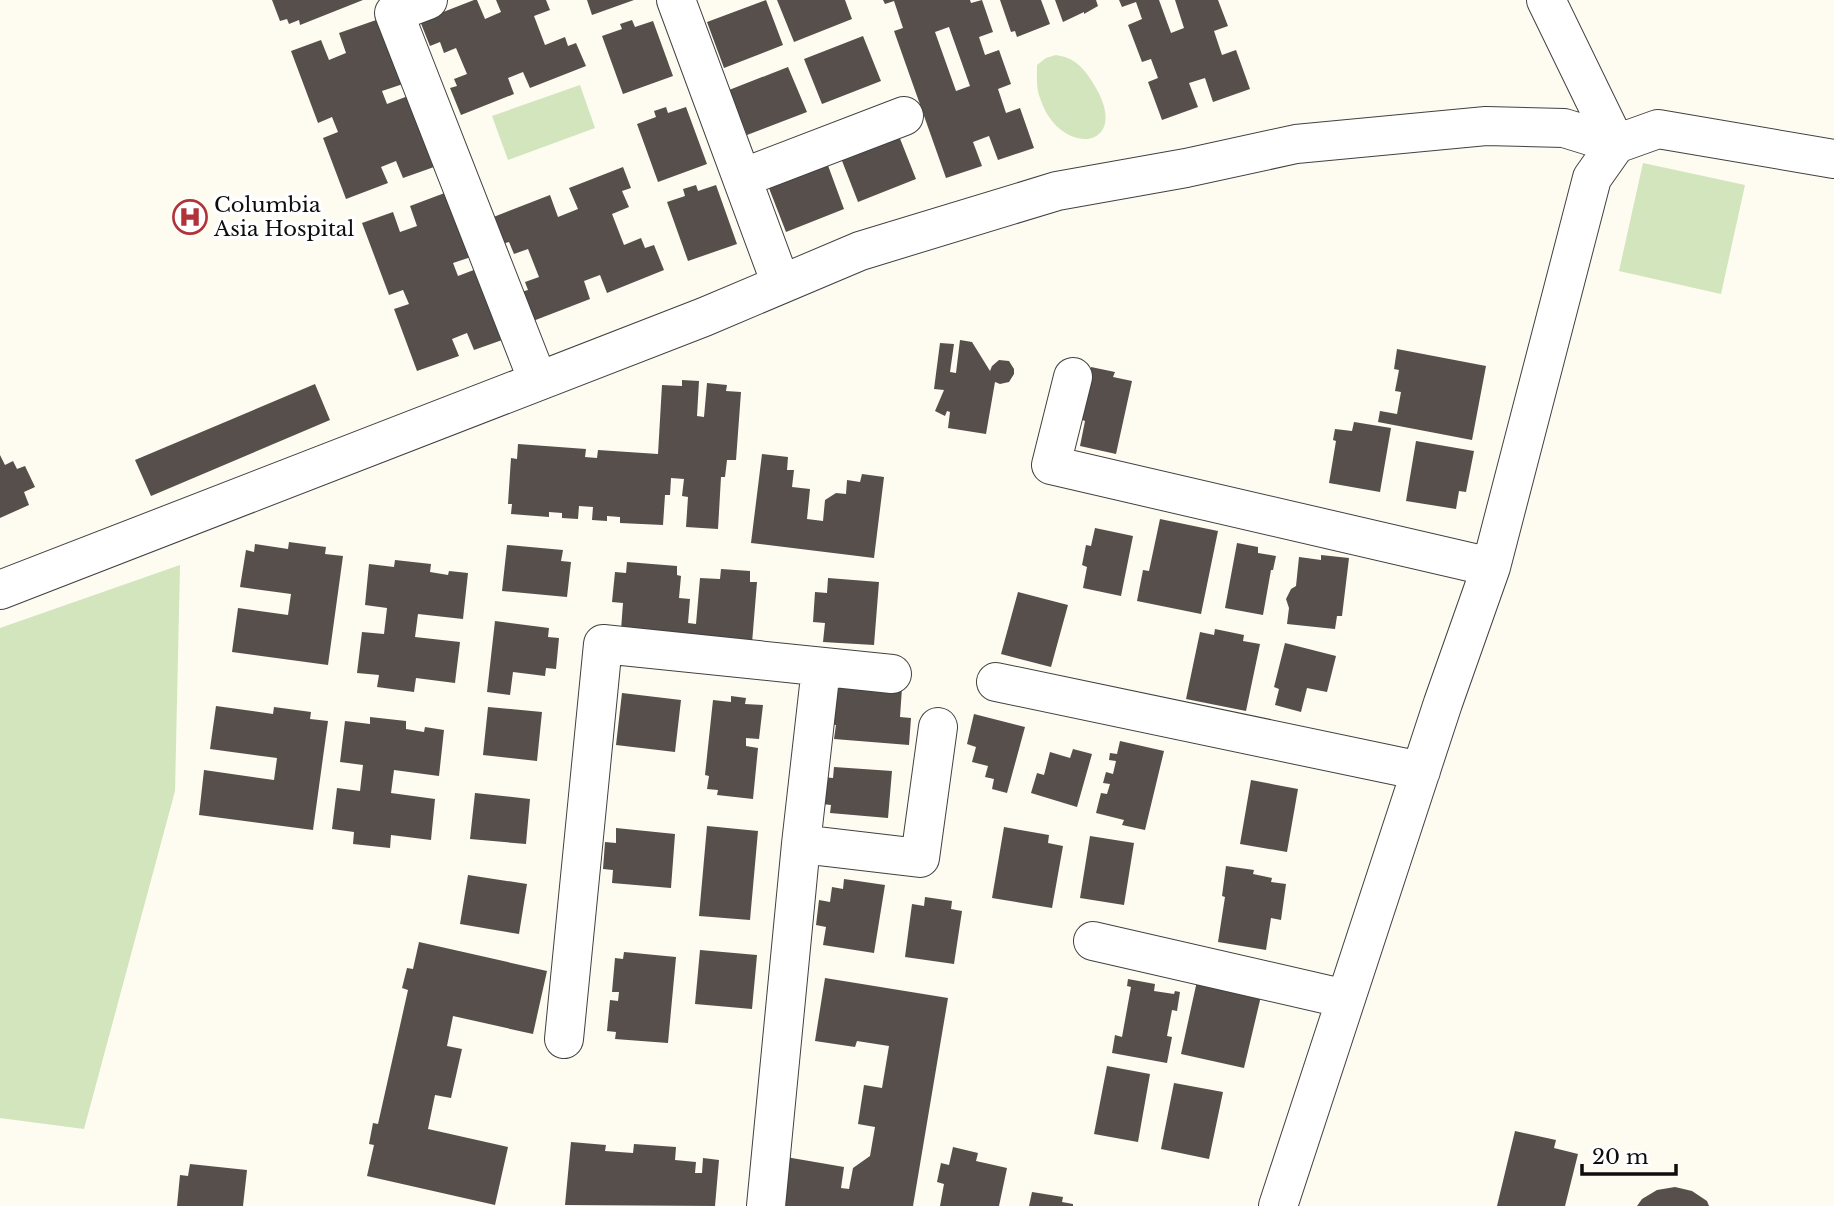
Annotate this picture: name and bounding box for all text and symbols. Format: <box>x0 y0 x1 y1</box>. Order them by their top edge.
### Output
place label: Columbia Asia Hospital <box>213 192 354 242</box>
hospital icon: Columbia Asia Hospital <box>171 198 209 236</box>
scale bar <box>1582 1132 1676 1176</box>
text: 20 m <box>1592 1144 1649 1170</box>

